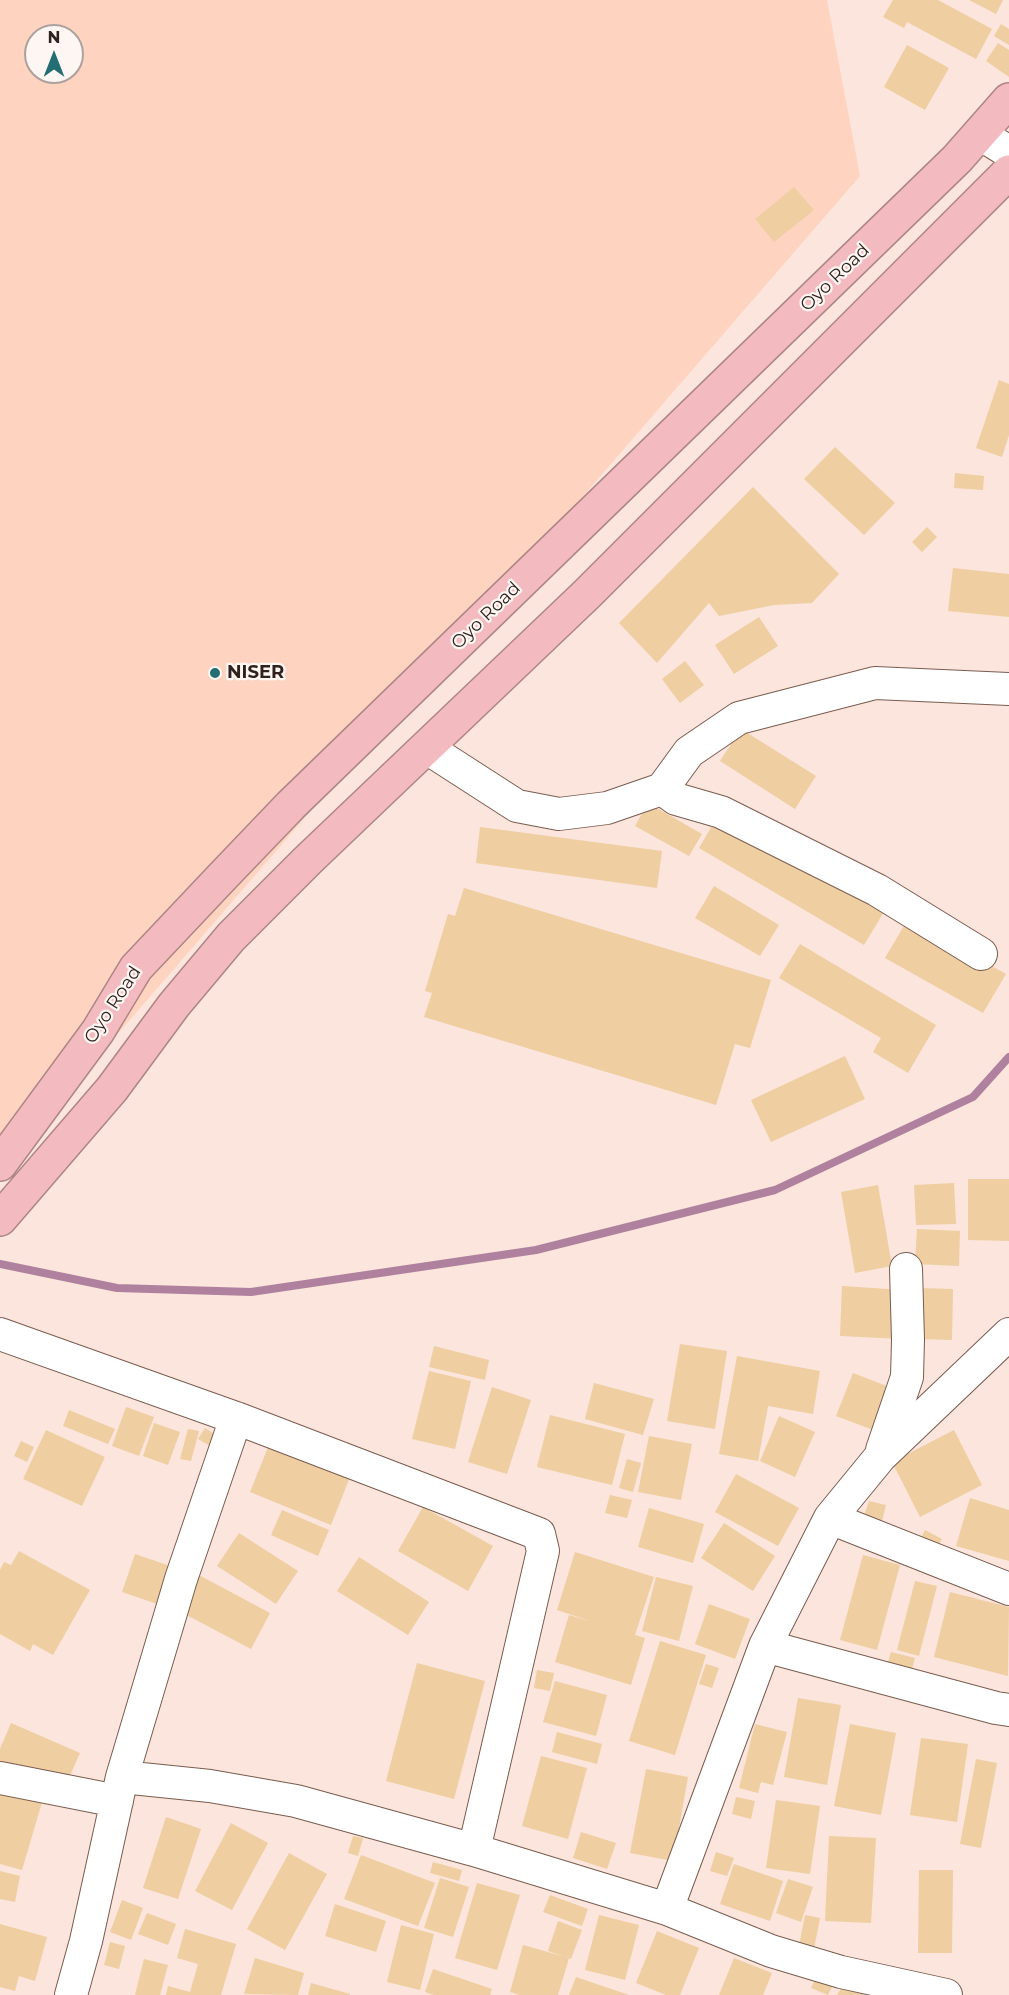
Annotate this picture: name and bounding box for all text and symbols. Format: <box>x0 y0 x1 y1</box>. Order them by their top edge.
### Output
north arrow <box>24 24 84 84</box>
text: N <box>48 28 60 47</box>
street label: Oyo Road <box>796 240 874 316</box>
street label: Oyo Road <box>447 578 525 654</box>
place label: NISER <box>227 662 284 684</box>
marker: NISER <box>208 666 222 680</box>
street label: Oyo Road <box>80 962 146 1048</box>

